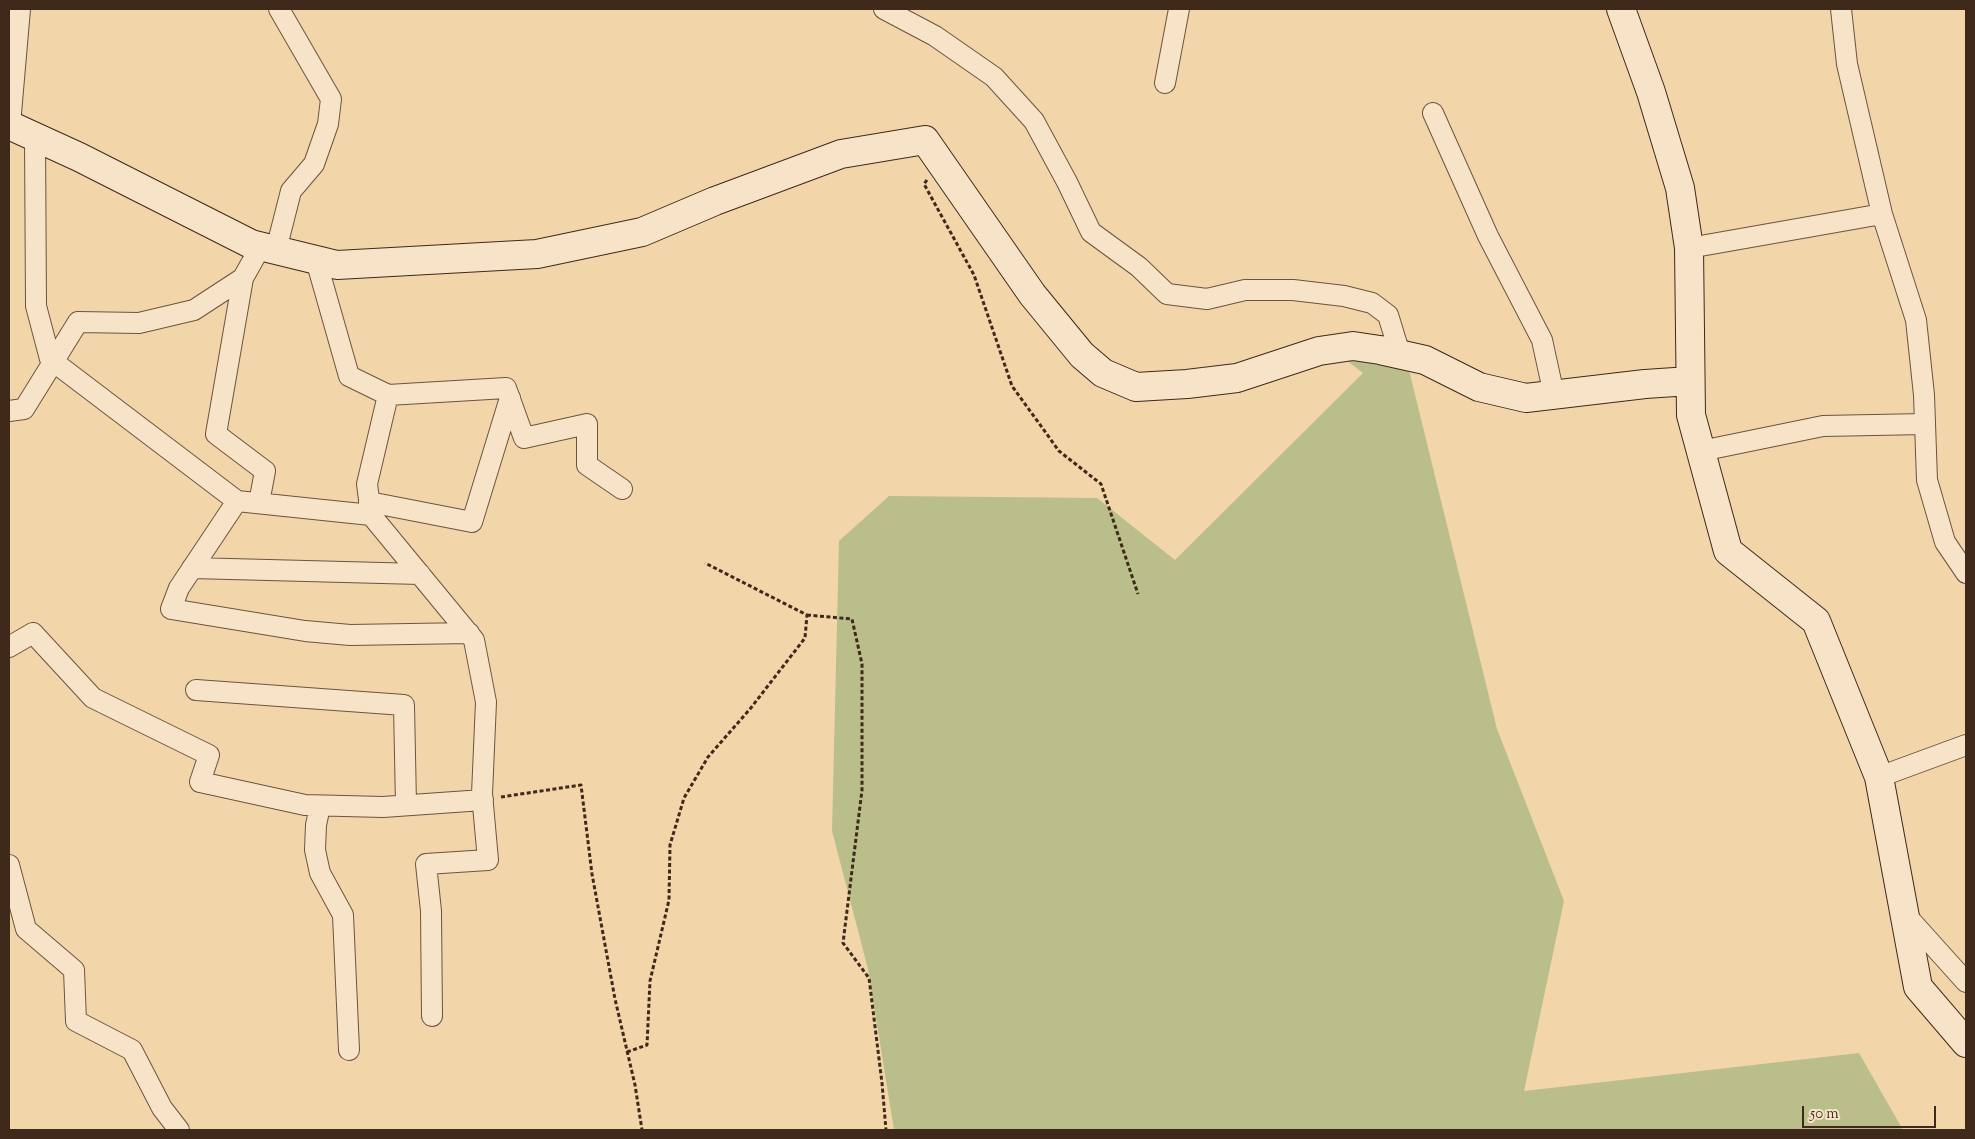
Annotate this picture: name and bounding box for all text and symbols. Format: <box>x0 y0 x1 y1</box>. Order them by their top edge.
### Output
scale bar <box>1805 1096 1939 1128</box>
text: 50 m <box>1810 1104 1839 1125</box>

